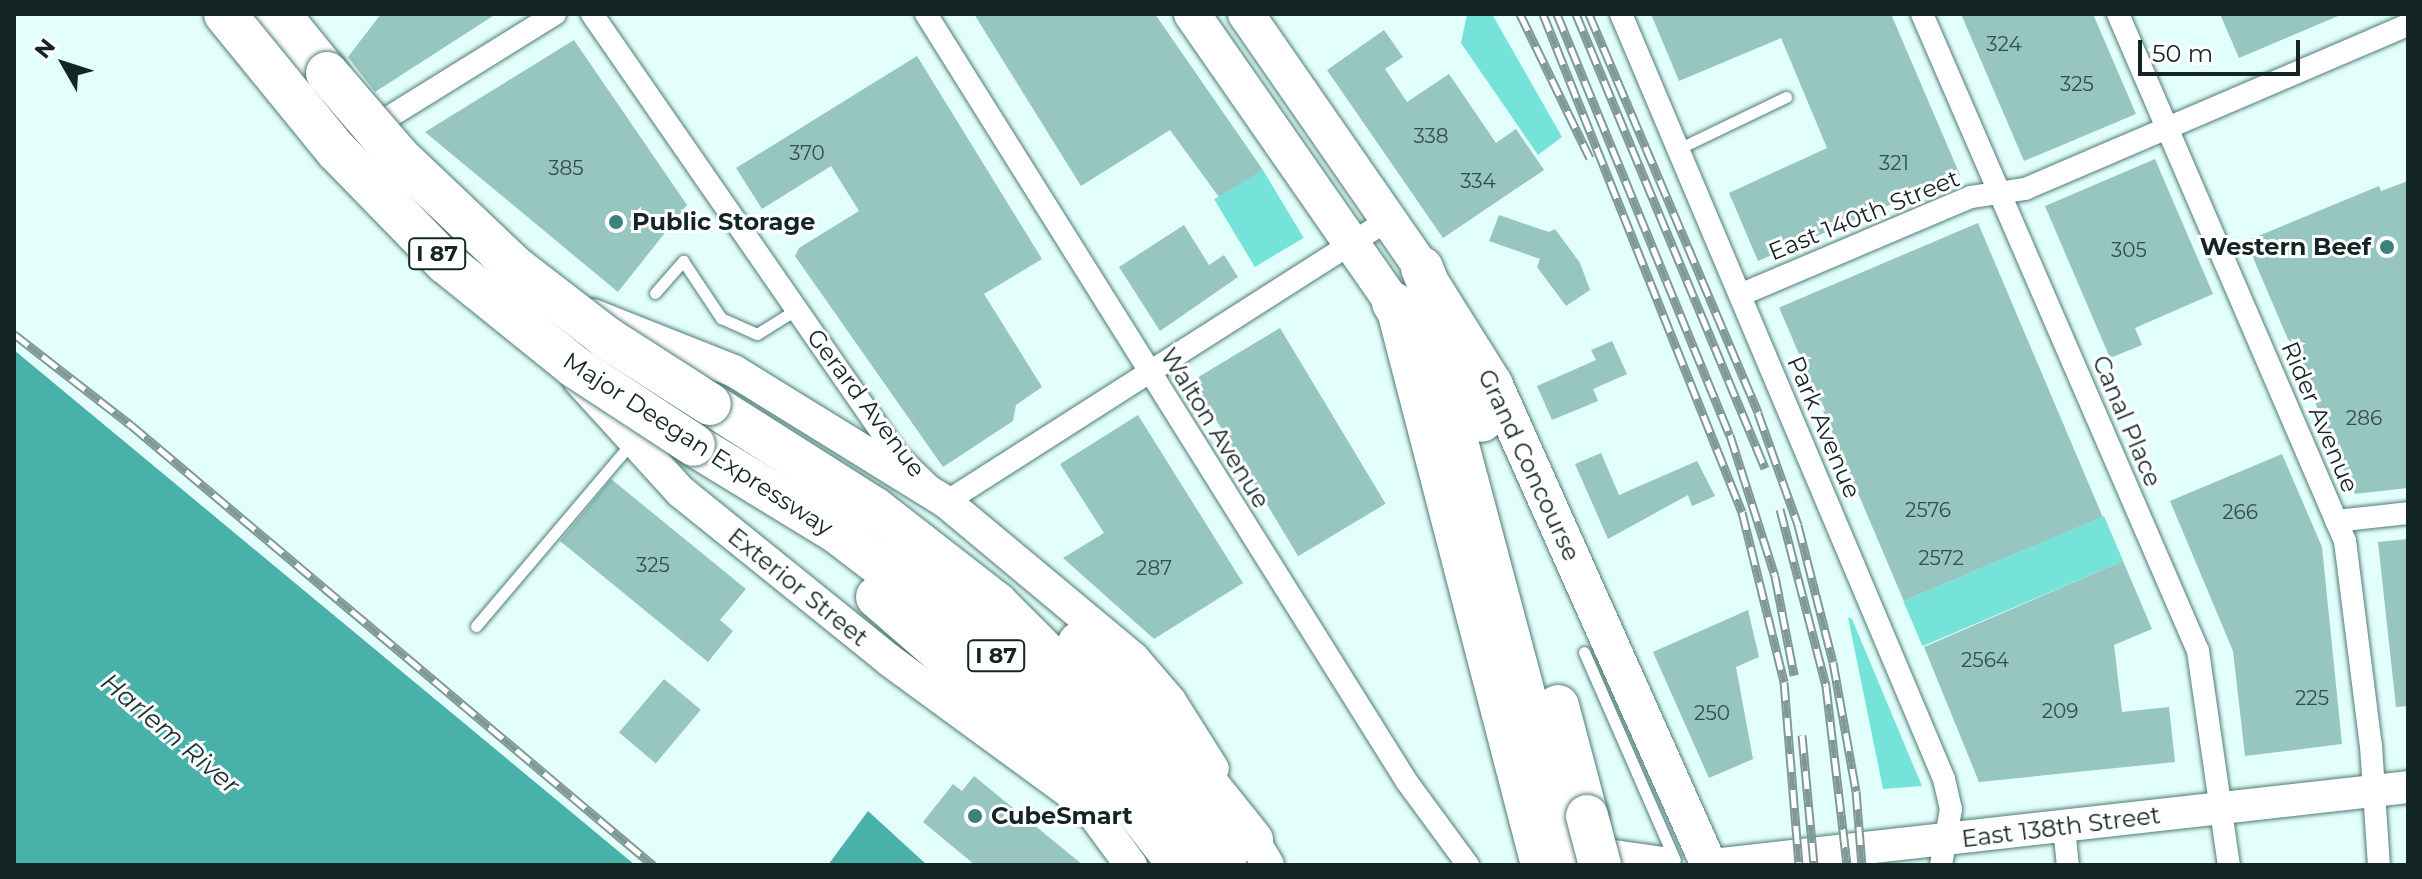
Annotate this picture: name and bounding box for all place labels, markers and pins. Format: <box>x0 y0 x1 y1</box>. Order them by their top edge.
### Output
place label: Public Storage <box>632 208 815 236</box>
marker: Public Storage <box>607 213 625 231</box>
place label: Western Beef <box>2200 233 2371 261</box>
marker: Western Beef <box>2378 238 2396 256</box>
place label: CubeSmart <box>991 802 1133 830</box>
marker: CubeSmart <box>966 807 984 825</box>

